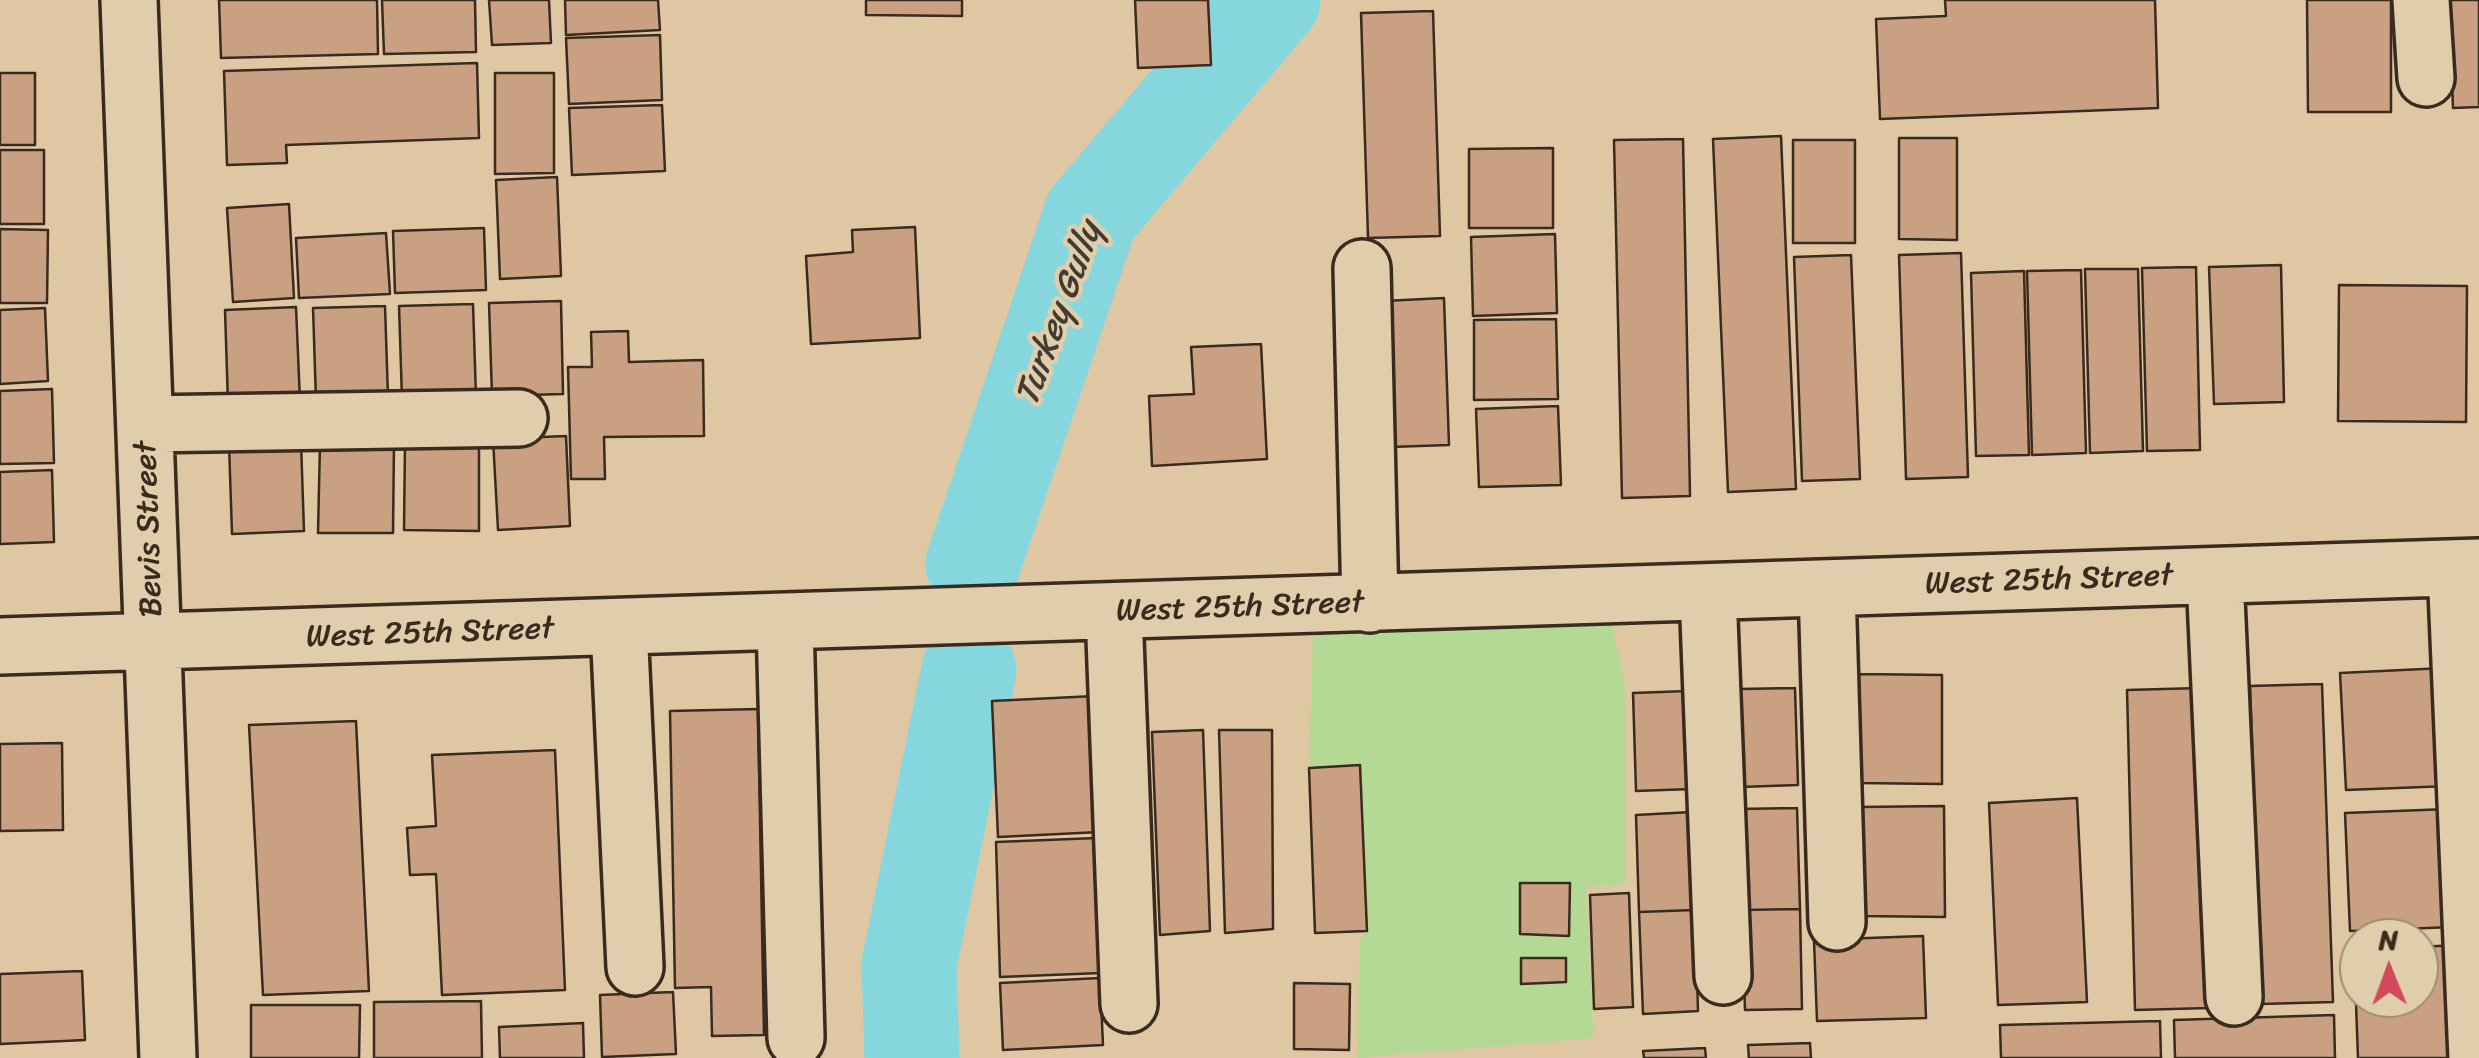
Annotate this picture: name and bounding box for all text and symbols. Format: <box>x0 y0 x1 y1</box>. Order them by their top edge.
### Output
water label: Turkey Gully <box>1008 217 1112 411</box>
street label: Bevis Street <box>128 440 172 618</box>
street label: West 25th Street <box>1924 557 2174 605</box>
street label: West 25th Street <box>1115 584 1365 632</box>
street label: West 25th Street <box>305 610 555 658</box>
text: N <box>2378 915 2399 964</box>
north arrow <box>2339 918 2439 1018</box>

